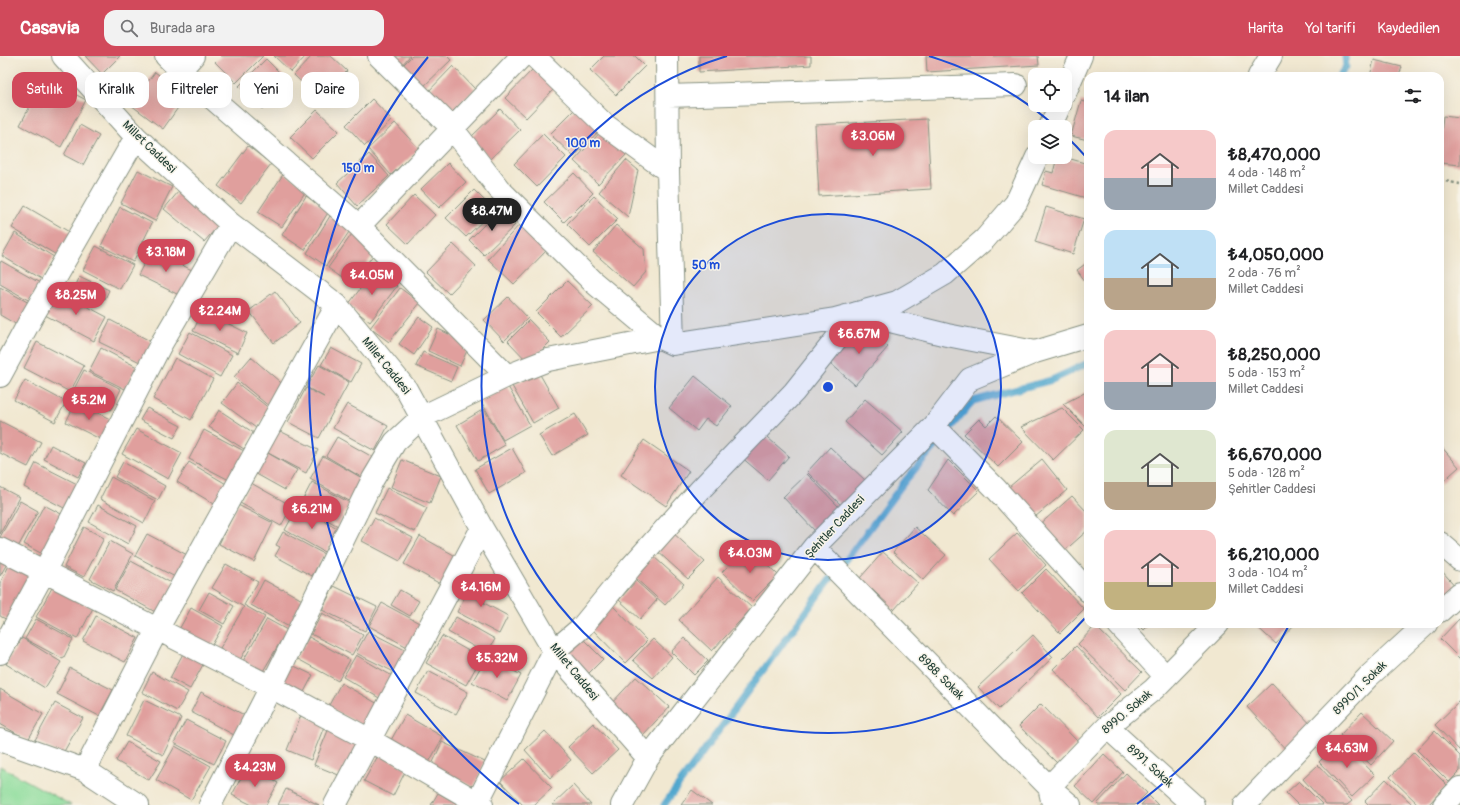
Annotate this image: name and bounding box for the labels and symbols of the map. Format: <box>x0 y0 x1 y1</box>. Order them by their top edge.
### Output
street label: Millet Caddesi <box>119 118 179 177</box>
pin: ₺3.06M <box>840 123 906 157</box>
text: 100 m <box>566 136 601 151</box>
text: 150 m <box>342 161 375 176</box>
pin: ₺8.47M <box>459 198 525 232</box>
pin: ₺3.18M <box>133 239 199 273</box>
text: 50 m <box>692 258 720 273</box>
pin: ₺4.05M <box>339 262 405 296</box>
pin: ₺8.25M <box>43 282 109 316</box>
pin: ₺2.24M <box>187 298 253 332</box>
pin: ₺6.67M <box>826 321 892 355</box>
street label: Millet Caddesi <box>358 334 414 398</box>
centre of rings <box>821 380 835 394</box>
pin: ₺5.2M <box>61 387 117 421</box>
street label: Şehitler Caddesi <box>802 492 868 562</box>
pin: ₺6.21M <box>279 496 345 530</box>
pin: ₺4.03M <box>717 540 783 574</box>
pin: ₺4.16M <box>448 574 514 608</box>
street label: Millet Caddesi <box>546 640 602 704</box>
pin: ₺5.32M <box>464 645 530 679</box>
street label: 8988. Sokak <box>915 651 967 703</box>
street label: 8990/1. Sokak <box>1330 658 1390 718</box>
street label: 8990. Sokak <box>1099 687 1155 737</box>
pin: ₺4.63M <box>1314 735 1380 769</box>
street label: 8991. Sokak <box>1124 741 1176 791</box>
pin: ₺4.23M <box>222 754 288 788</box>

